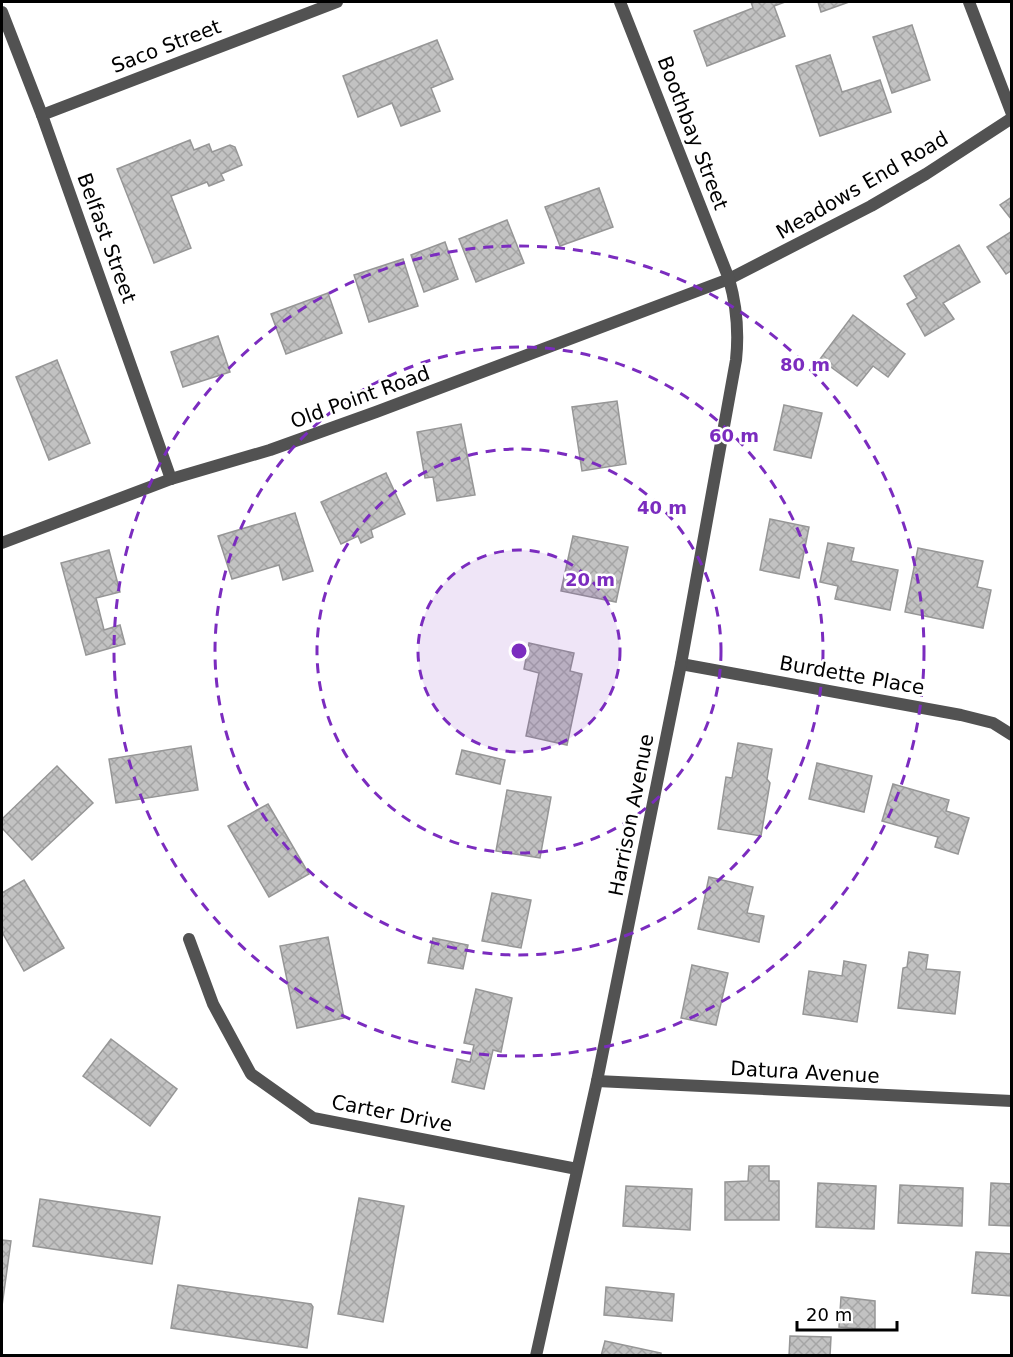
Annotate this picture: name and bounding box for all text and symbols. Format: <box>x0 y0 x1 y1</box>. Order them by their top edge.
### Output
street label: Saco Street <box>108 14 224 78</box>
street label: Boothbay Street <box>653 53 733 213</box>
street label: Meadows End Road <box>772 126 952 244</box>
street label: Belfast Street <box>72 170 142 306</box>
text: 80 m <box>780 354 830 375</box>
street label: Old Point Road <box>287 361 433 433</box>
text: 60 m <box>709 425 759 446</box>
text: 40 m <box>637 497 687 518</box>
text: 20 m <box>565 569 615 590</box>
centre of rings <box>509 641 529 661</box>
street label: Burdette Place <box>778 650 926 700</box>
street label: Harrison Avenue <box>603 732 659 898</box>
street label: Datura Avenue <box>730 1056 880 1088</box>
street label: Carter Drive <box>330 1090 454 1136</box>
scale bar <box>797 1294 898 1332</box>
text: 20 m <box>806 1304 852 1325</box>

